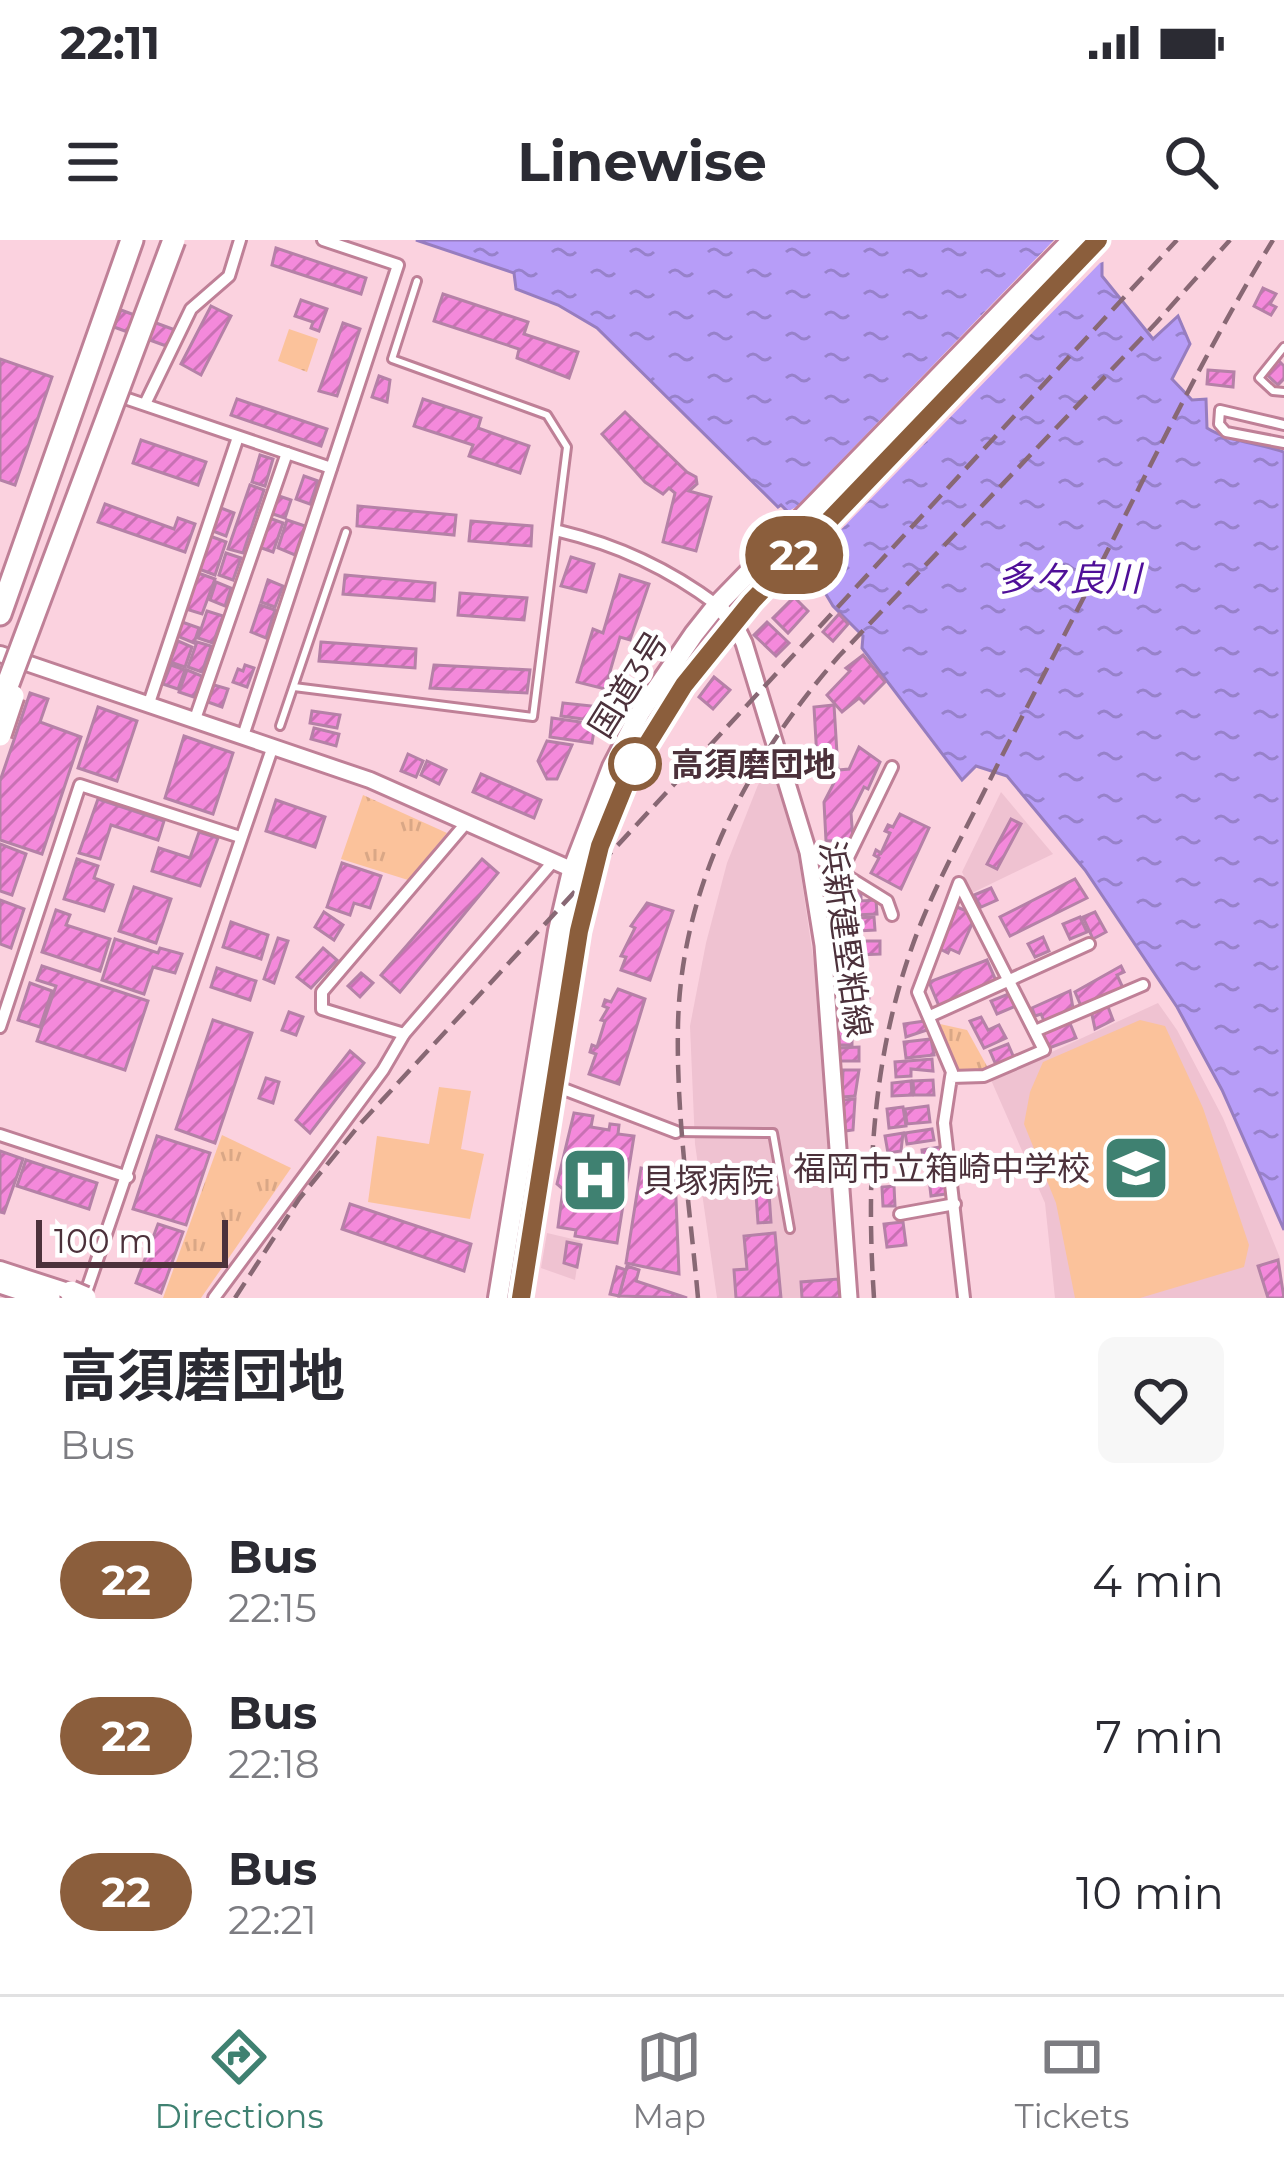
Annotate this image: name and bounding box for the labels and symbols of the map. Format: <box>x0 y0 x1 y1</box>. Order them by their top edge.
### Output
line badge: 22 <box>740 516 848 594</box>
water label: 多々良川 <box>997 556 1145 600</box>
street label: 国道3号 <box>580 624 676 744</box>
marker: 高須磨団地 <box>610 739 660 789</box>
place label: 高須磨団地 <box>671 744 836 784</box>
street label: 浜新建堅粕線 <box>812 838 880 1040</box>
school or university icon: 福岡市立箱崎中学校 <box>1101 1133 1171 1203</box>
hospital icon: 貝塚病院 <box>560 1145 630 1215</box>
place label: 福岡市立箱崎中学校 <box>793 1148 1090 1188</box>
place label: 貝塚病院 <box>642 1160 774 1200</box>
scale bar <box>36 1214 228 1267</box>

